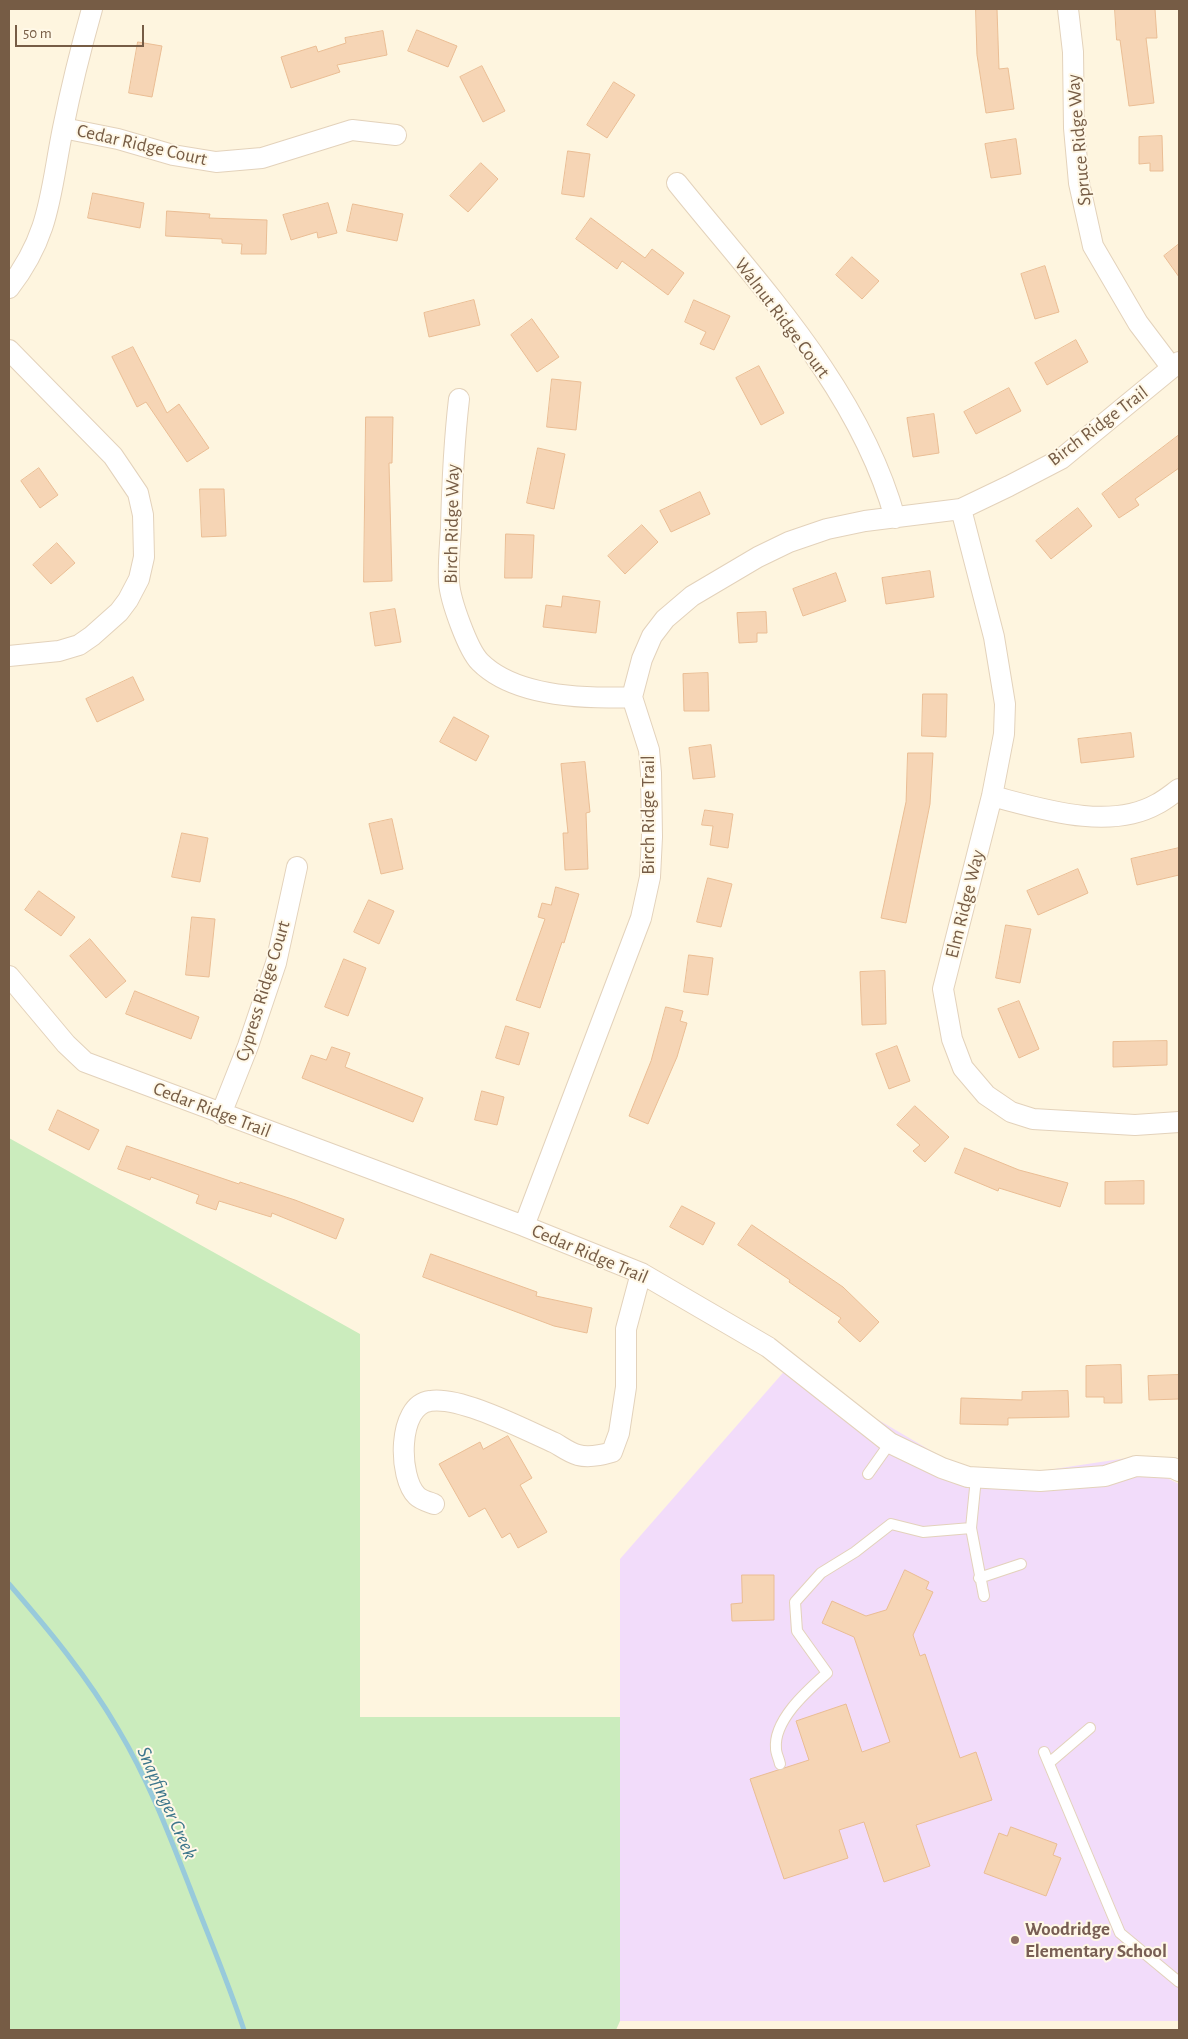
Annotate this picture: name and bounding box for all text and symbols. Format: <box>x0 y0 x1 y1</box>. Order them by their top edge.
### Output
scale bar <box>18 15 146 47</box>
text: 50 m <box>23 26 52 41</box>
street label: Spruce Ridge Way <box>1062 73 1096 207</box>
street label: Cedar Ridge Court <box>75 119 209 171</box>
street label: Walnut Ridge Court <box>729 253 835 383</box>
street label: Birch Ridge Trail <box>1043 381 1153 471</box>
street label: Birch Ridge Way <box>440 464 464 584</box>
street label: Birch Ridge Trail <box>637 755 659 875</box>
street label: Elm Ridge Way <box>941 847 989 961</box>
street label: Cypress Ridge Court <box>231 918 295 1064</box>
street label: Cedar Ridge Trail <box>150 1077 274 1143</box>
street label: Cedar Ridge Trail <box>528 1219 652 1289</box>
water label: Snapfinger Creek <box>131 1743 203 1863</box>
place label: Woodridge Elementary School <box>1025 1918 1167 1962</box>
marker: Woodridge Elementary School <box>1009 1934 1021 1946</box>

